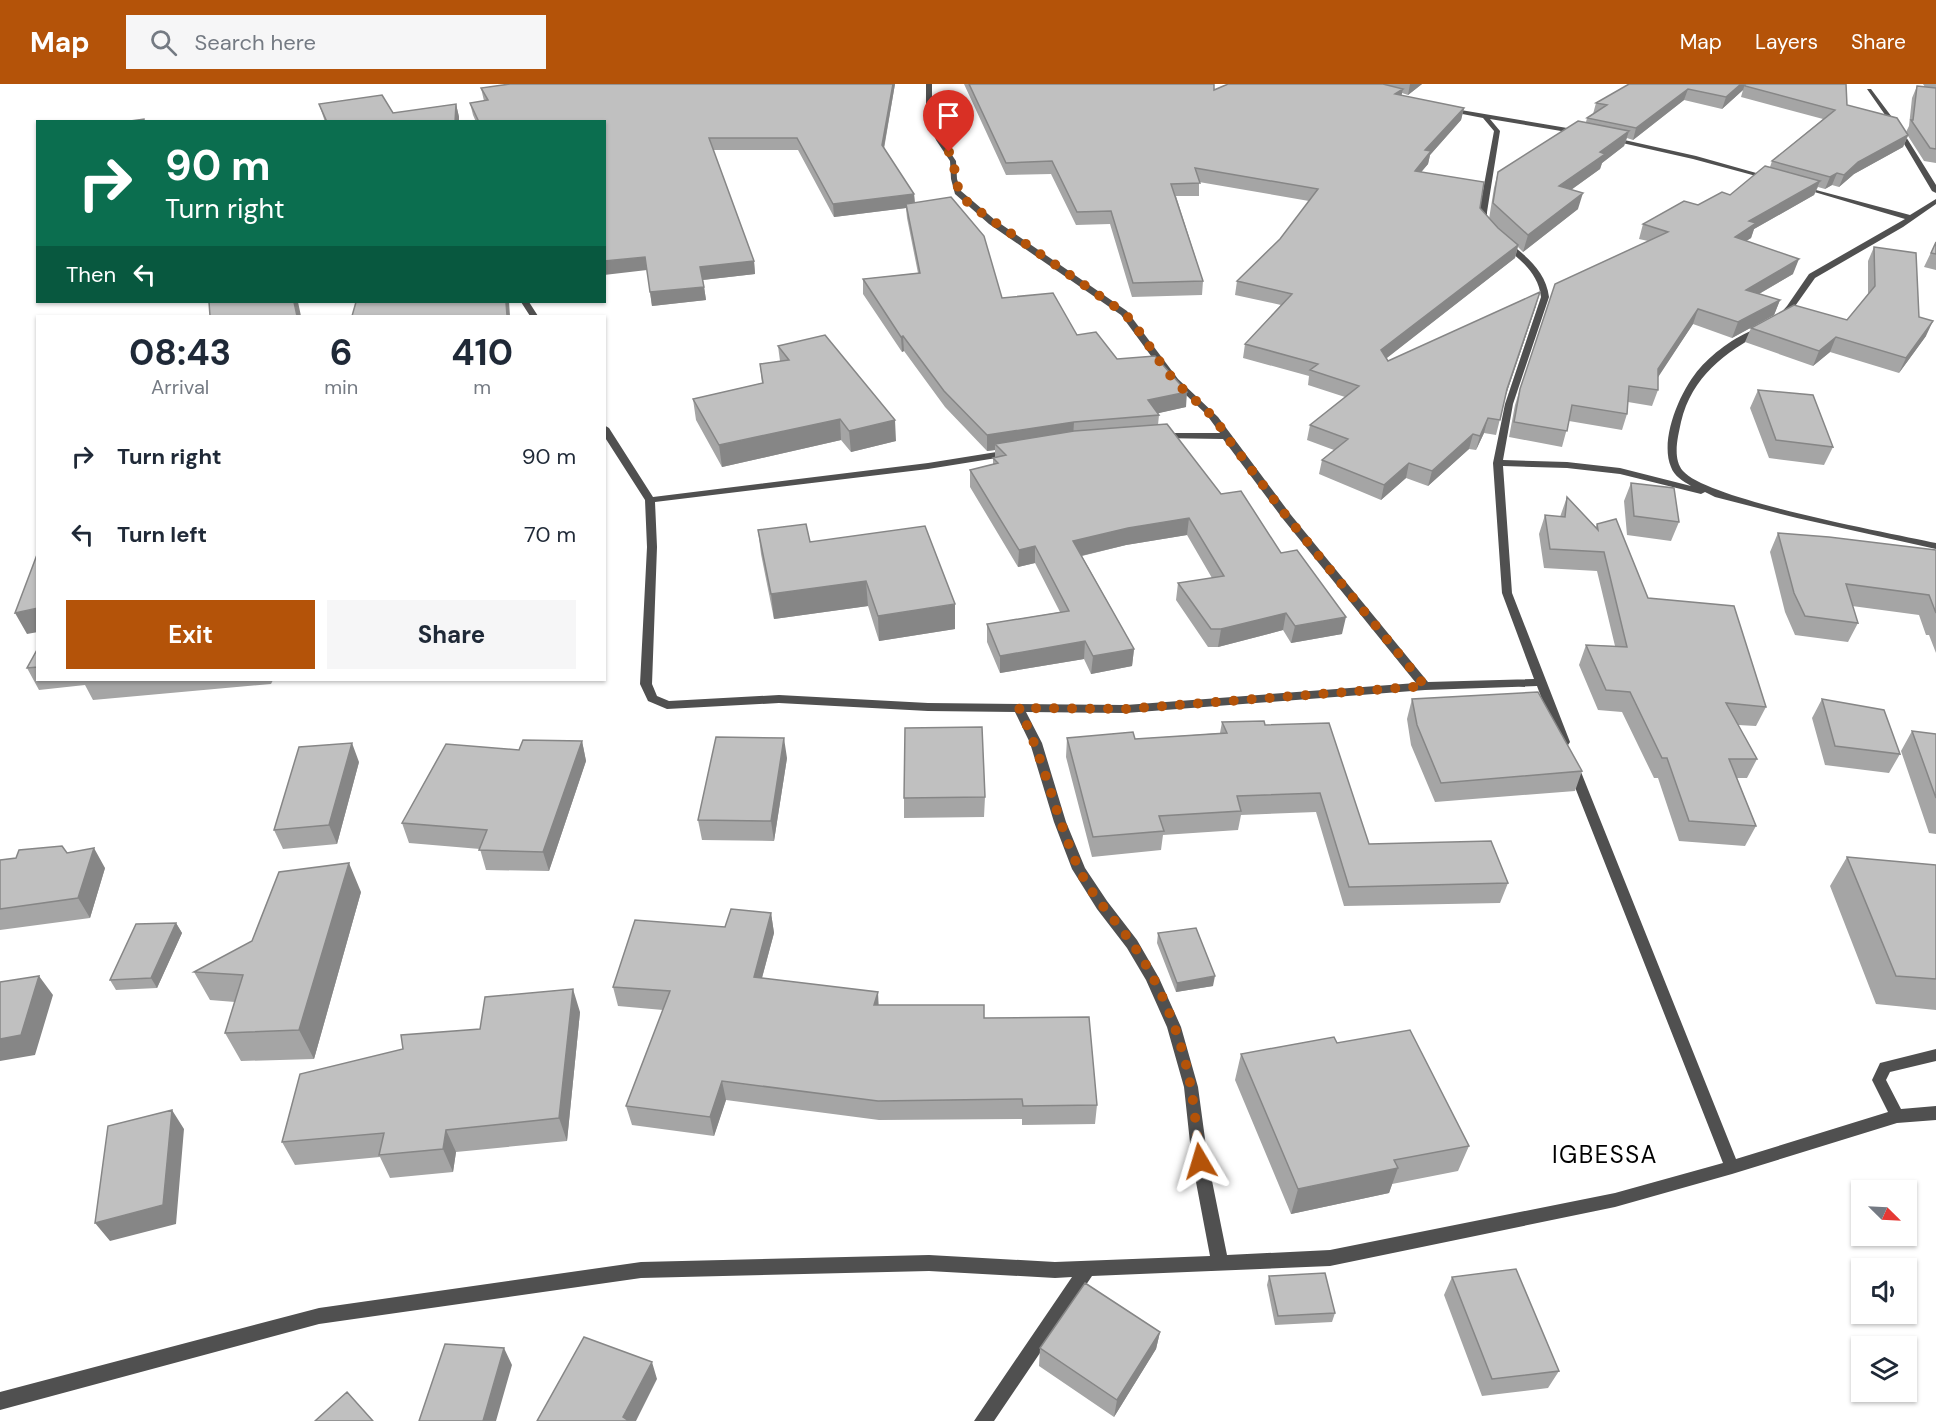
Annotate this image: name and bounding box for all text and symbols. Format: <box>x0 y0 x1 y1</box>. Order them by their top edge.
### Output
search box <box>126 15 546 69</box>
text: Map <box>30 24 90 61</box>
icon: search <box>147 26 180 59</box>
text: Search here <box>195 28 316 57</box>
text: Map <box>1680 28 1722 56</box>
text: Layers <box>1755 28 1818 56</box>
text: Share <box>1851 28 1906 56</box>
pin <box>923 90 974 152</box>
icon: arrive <box>932 99 965 132</box>
text: 90 m <box>165 138 271 193</box>
icon: right <box>66 144 144 222</box>
text: Turn right <box>165 191 285 226</box>
icon: left <box>128 258 161 291</box>
text: Then <box>66 260 116 289</box>
text: 08:43 <box>129 329 231 376</box>
text: 6 <box>330 329 353 376</box>
text: 410 <box>451 329 513 376</box>
text: Arrival <box>151 374 209 400</box>
text: min <box>324 374 358 400</box>
text: m <box>473 374 491 400</box>
icon: right <box>66 440 99 473</box>
text: Turn right <box>117 442 222 471</box>
text: 90 m <box>522 442 576 471</box>
icon: left <box>66 518 99 551</box>
text: Turn left <box>117 520 207 549</box>
text: 70 m <box>524 520 576 549</box>
button: Exit <box>66 600 315 669</box>
button: Share <box>327 600 576 669</box>
position arrow <box>1168 1129 1232 1193</box>
district label: IGBESSA <box>1552 1139 1658 1170</box>
north arrow <box>1851 1180 1917 1246</box>
map controls <box>1851 1180 1917 1402</box>
button: sound <box>1851 1258 1917 1324</box>
button: layers <box>1851 1336 1917 1402</box>

